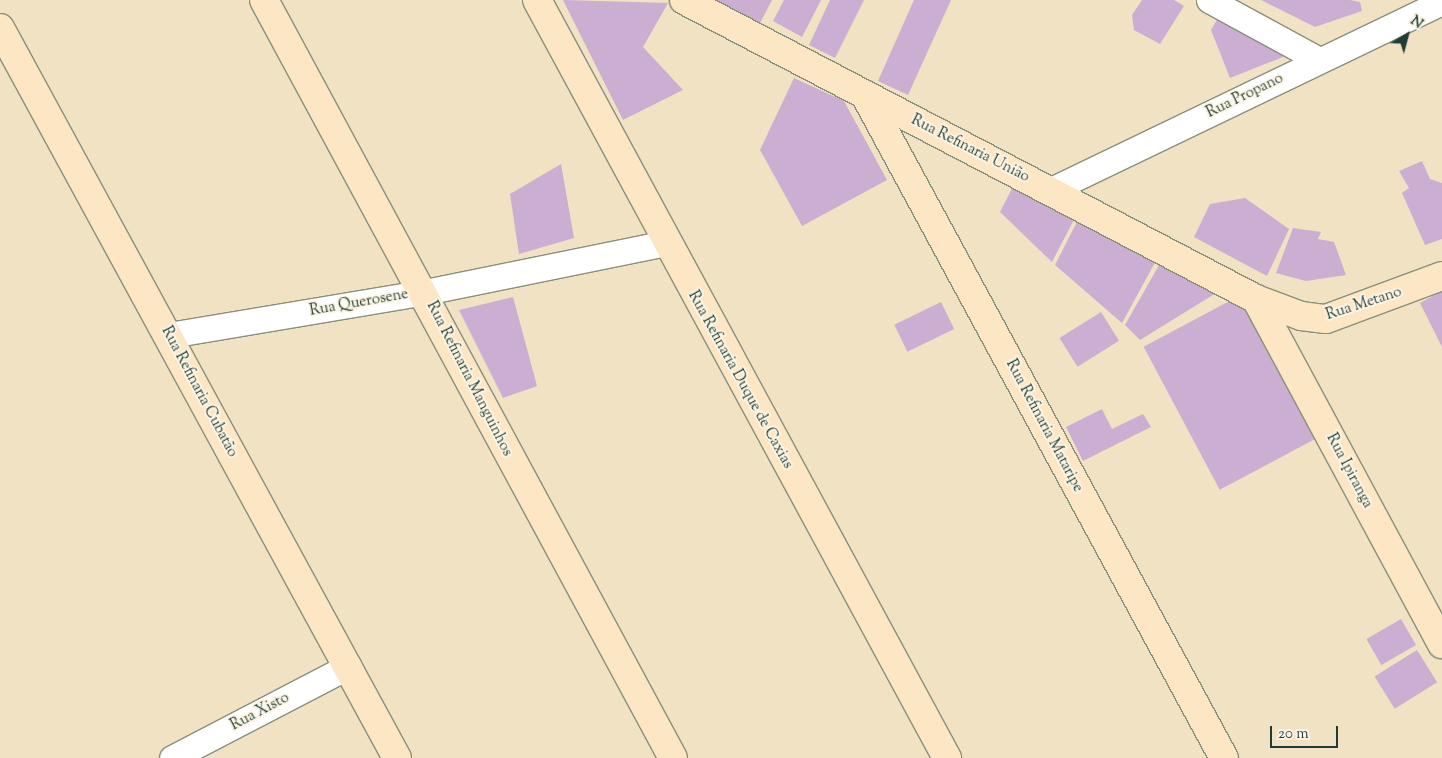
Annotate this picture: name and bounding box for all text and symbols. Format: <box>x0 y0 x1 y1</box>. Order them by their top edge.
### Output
north arrow <box>1382 10 1432 60</box>
text: N <box>1406 12 1427 34</box>
street label: Rua Propano <box>1204 70 1286 122</box>
street label: Rua Refinaria União <box>908 111 1032 187</box>
street label: Rua Metano <box>1324 283 1404 325</box>
street label: Rua Querosene <box>308 285 410 321</box>
street label: Rua Refinaria Duque de Caxias <box>684 288 796 472</box>
street label: Rua Refinaria Manguinhos <box>422 299 516 459</box>
street label: Rua Refinaria Cubatão <box>157 324 241 460</box>
street label: Rua Refinaria Mataripe <box>1001 357 1087 495</box>
street label: Rua Ipiranga <box>1322 431 1376 511</box>
street label: Rua Xisto <box>228 689 292 735</box>
scale bar <box>1272 716 1340 748</box>
text: 20 m <box>1278 724 1309 745</box>

